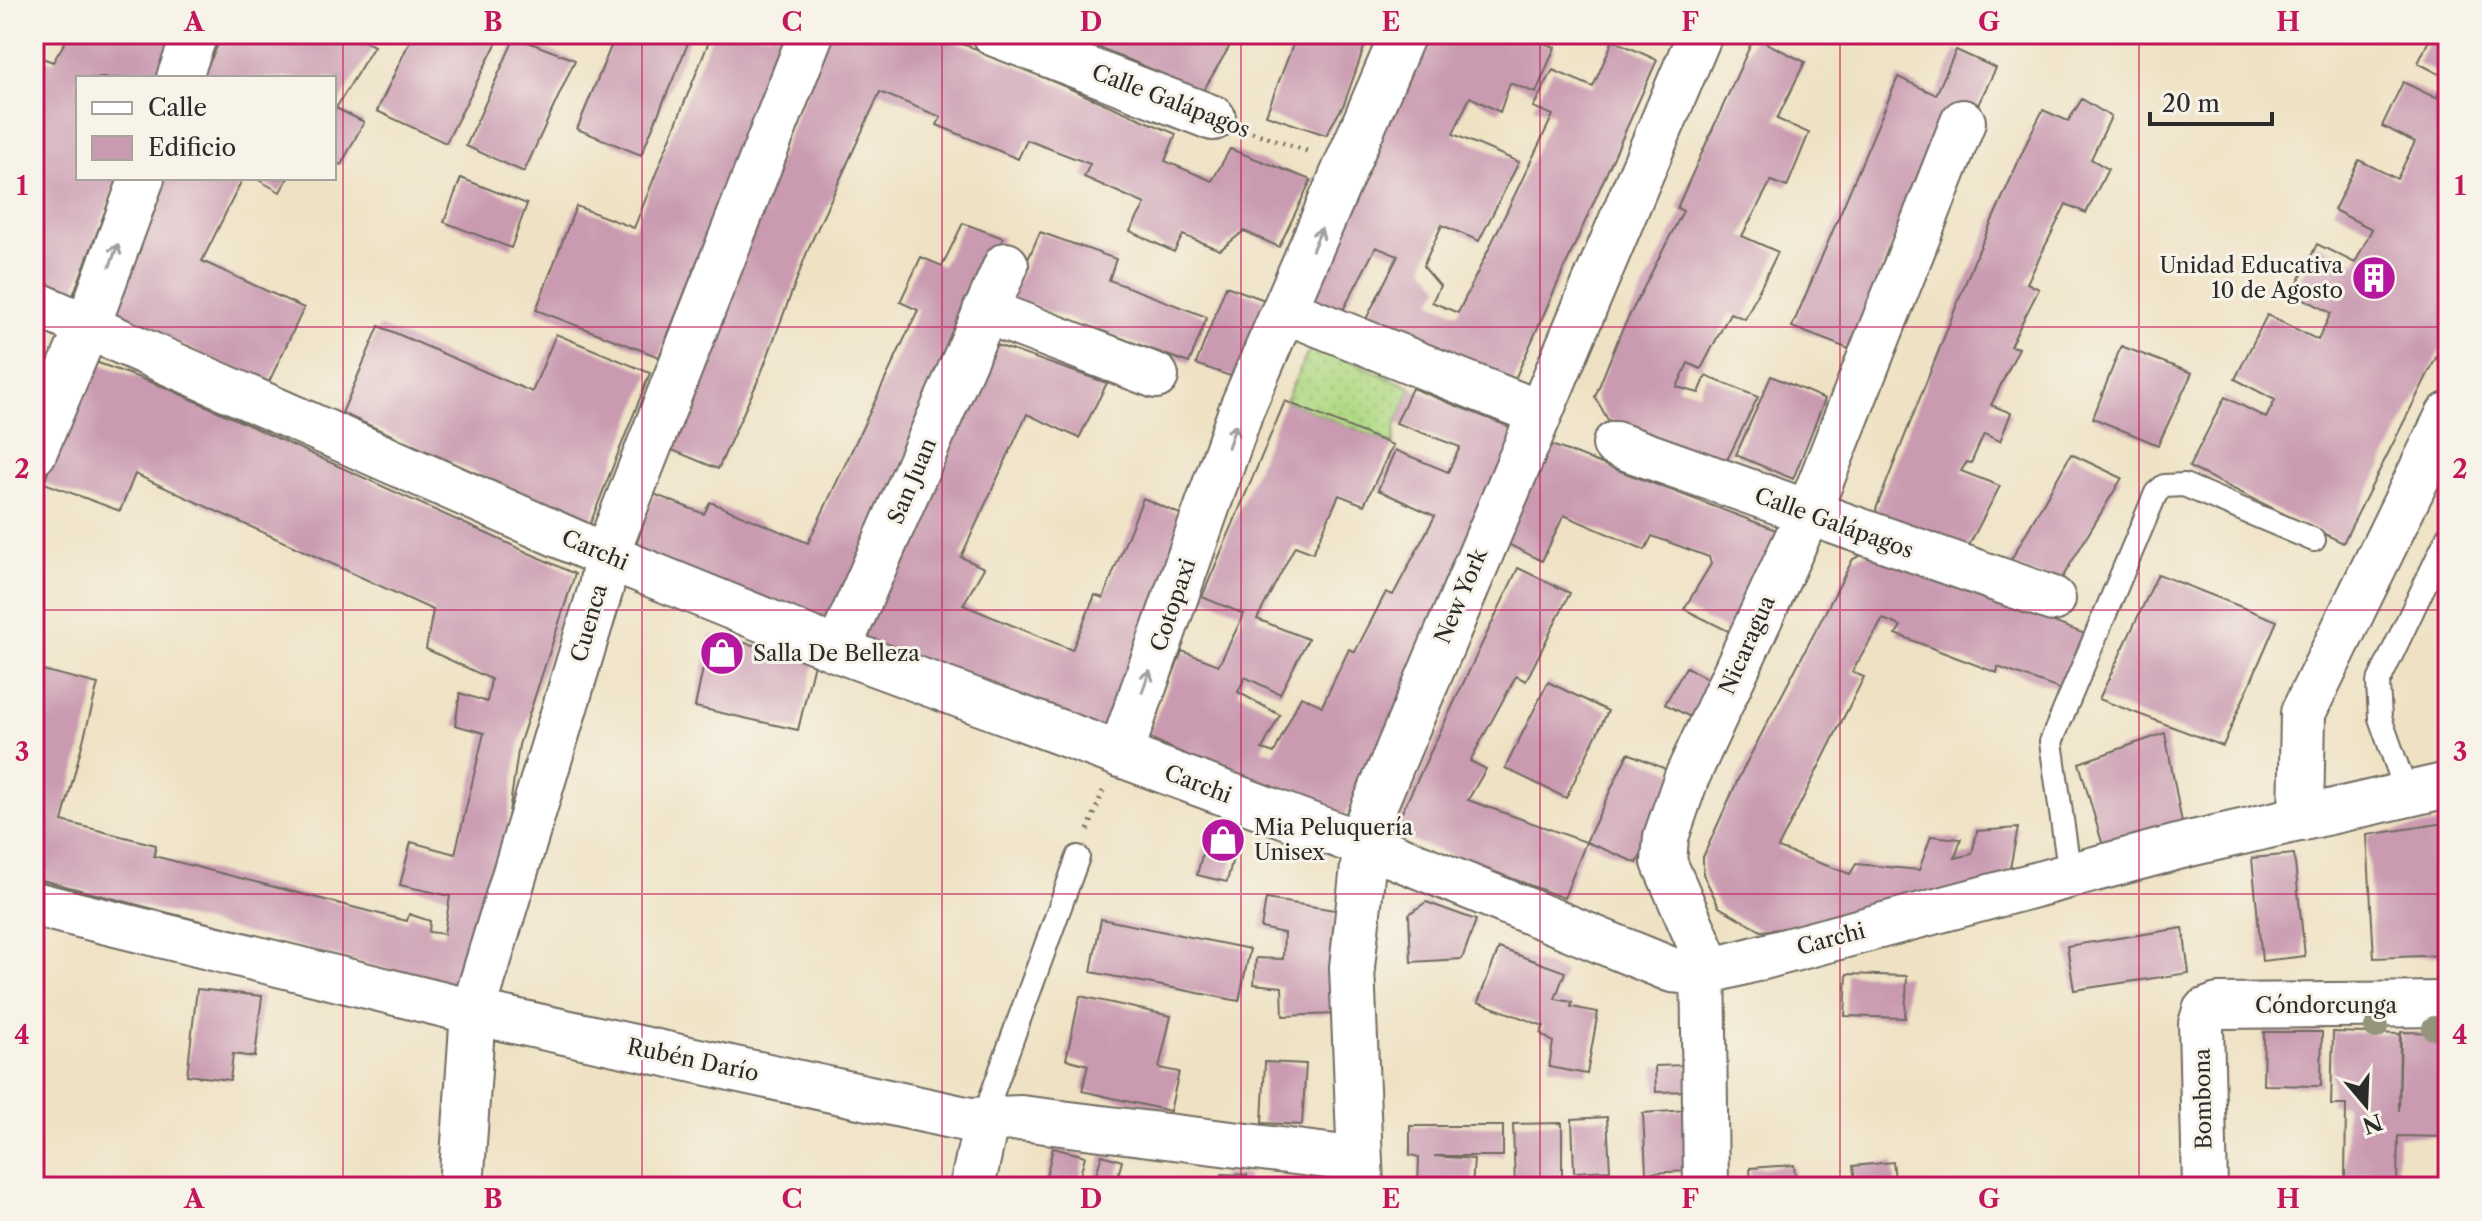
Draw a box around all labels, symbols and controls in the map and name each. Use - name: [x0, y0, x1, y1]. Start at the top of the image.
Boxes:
- text: A: [183, 6, 205, 38]
- text: B: [483, 6, 503, 38]
- text: C: [782, 6, 802, 38]
- text: D: [1080, 6, 1102, 38]
- text: E: [1382, 6, 1400, 38]
- text: F: [1681, 6, 1699, 38]
- text: G: [1978, 6, 2000, 38]
- text: H: [2276, 6, 2300, 38]
- street label: Calle Galápagos: [1088, 58, 1254, 144]
- legend: [76, 76, 336, 180]
- scale bar: [2150, 76, 2272, 126]
- text: 20 m: [2162, 89, 2220, 118]
- text: Calle: [148, 93, 207, 122]
- text: Edificio: [148, 133, 236, 162]
- text: 1: [16, 170, 28, 202]
- text: 1: [2454, 170, 2466, 202]
- one-way arrow: [1310, 228, 1325, 252]
- one-way arrow: [108, 243, 122, 268]
- place label: Unidad Educativa 10 de Agosto: [2159, 252, 2343, 304]
- building icon: Unidad Educativa 10 de Agosto: [2350, 254, 2398, 302]
- one-way arrow: [1226, 424, 1241, 449]
- street label: San Juan: [882, 434, 942, 528]
- text: 2: [14, 453, 30, 485]
- text: 2: [2452, 453, 2468, 485]
- street label: Calle Galápagos: [1751, 482, 1917, 564]
- street label: Carchi: [558, 524, 633, 576]
- street label: New York: [1429, 543, 1494, 648]
- street label: Cotopaxi: [1145, 555, 1202, 655]
- street label: Cuenca: [565, 581, 613, 665]
- street label: Nicaragua: [1713, 591, 1781, 699]
- shop icon: Salla De Belleza: [698, 629, 746, 677]
- place label: Salla De Belleza: [753, 640, 920, 667]
- one-way arrow: [1139, 669, 1154, 694]
- text: 3: [15, 736, 29, 768]
- text: 3: [2453, 736, 2467, 768]
- street label: Carchi: [1161, 759, 1236, 809]
- place label: Mia Peluquería Unisex: [1254, 814, 1414, 866]
- shop icon: Mia Peluquería Unisex: [1199, 816, 1247, 864]
- street label: Carchi: [1794, 917, 1868, 961]
- street label: Cóndorcunga: [2255, 992, 2397, 1019]
- text: 4: [14, 1019, 30, 1051]
- text: 4: [2452, 1019, 2468, 1051]
- street label: Rubén Darío: [625, 1033, 761, 1087]
- street label: Bombona: [2189, 1048, 2217, 1150]
- north arrow: [2326, 1065, 2406, 1145]
- text: N: [2359, 1108, 2386, 1139]
- text: A: [183, 1183, 205, 1215]
- text: B: [483, 1183, 503, 1215]
- text: C: [782, 1183, 802, 1215]
- text: D: [1080, 1183, 1102, 1215]
- text: E: [1382, 1183, 1400, 1215]
- text: F: [1681, 1183, 1699, 1215]
- text: G: [1978, 1183, 2000, 1215]
- text: H: [2276, 1183, 2300, 1215]

